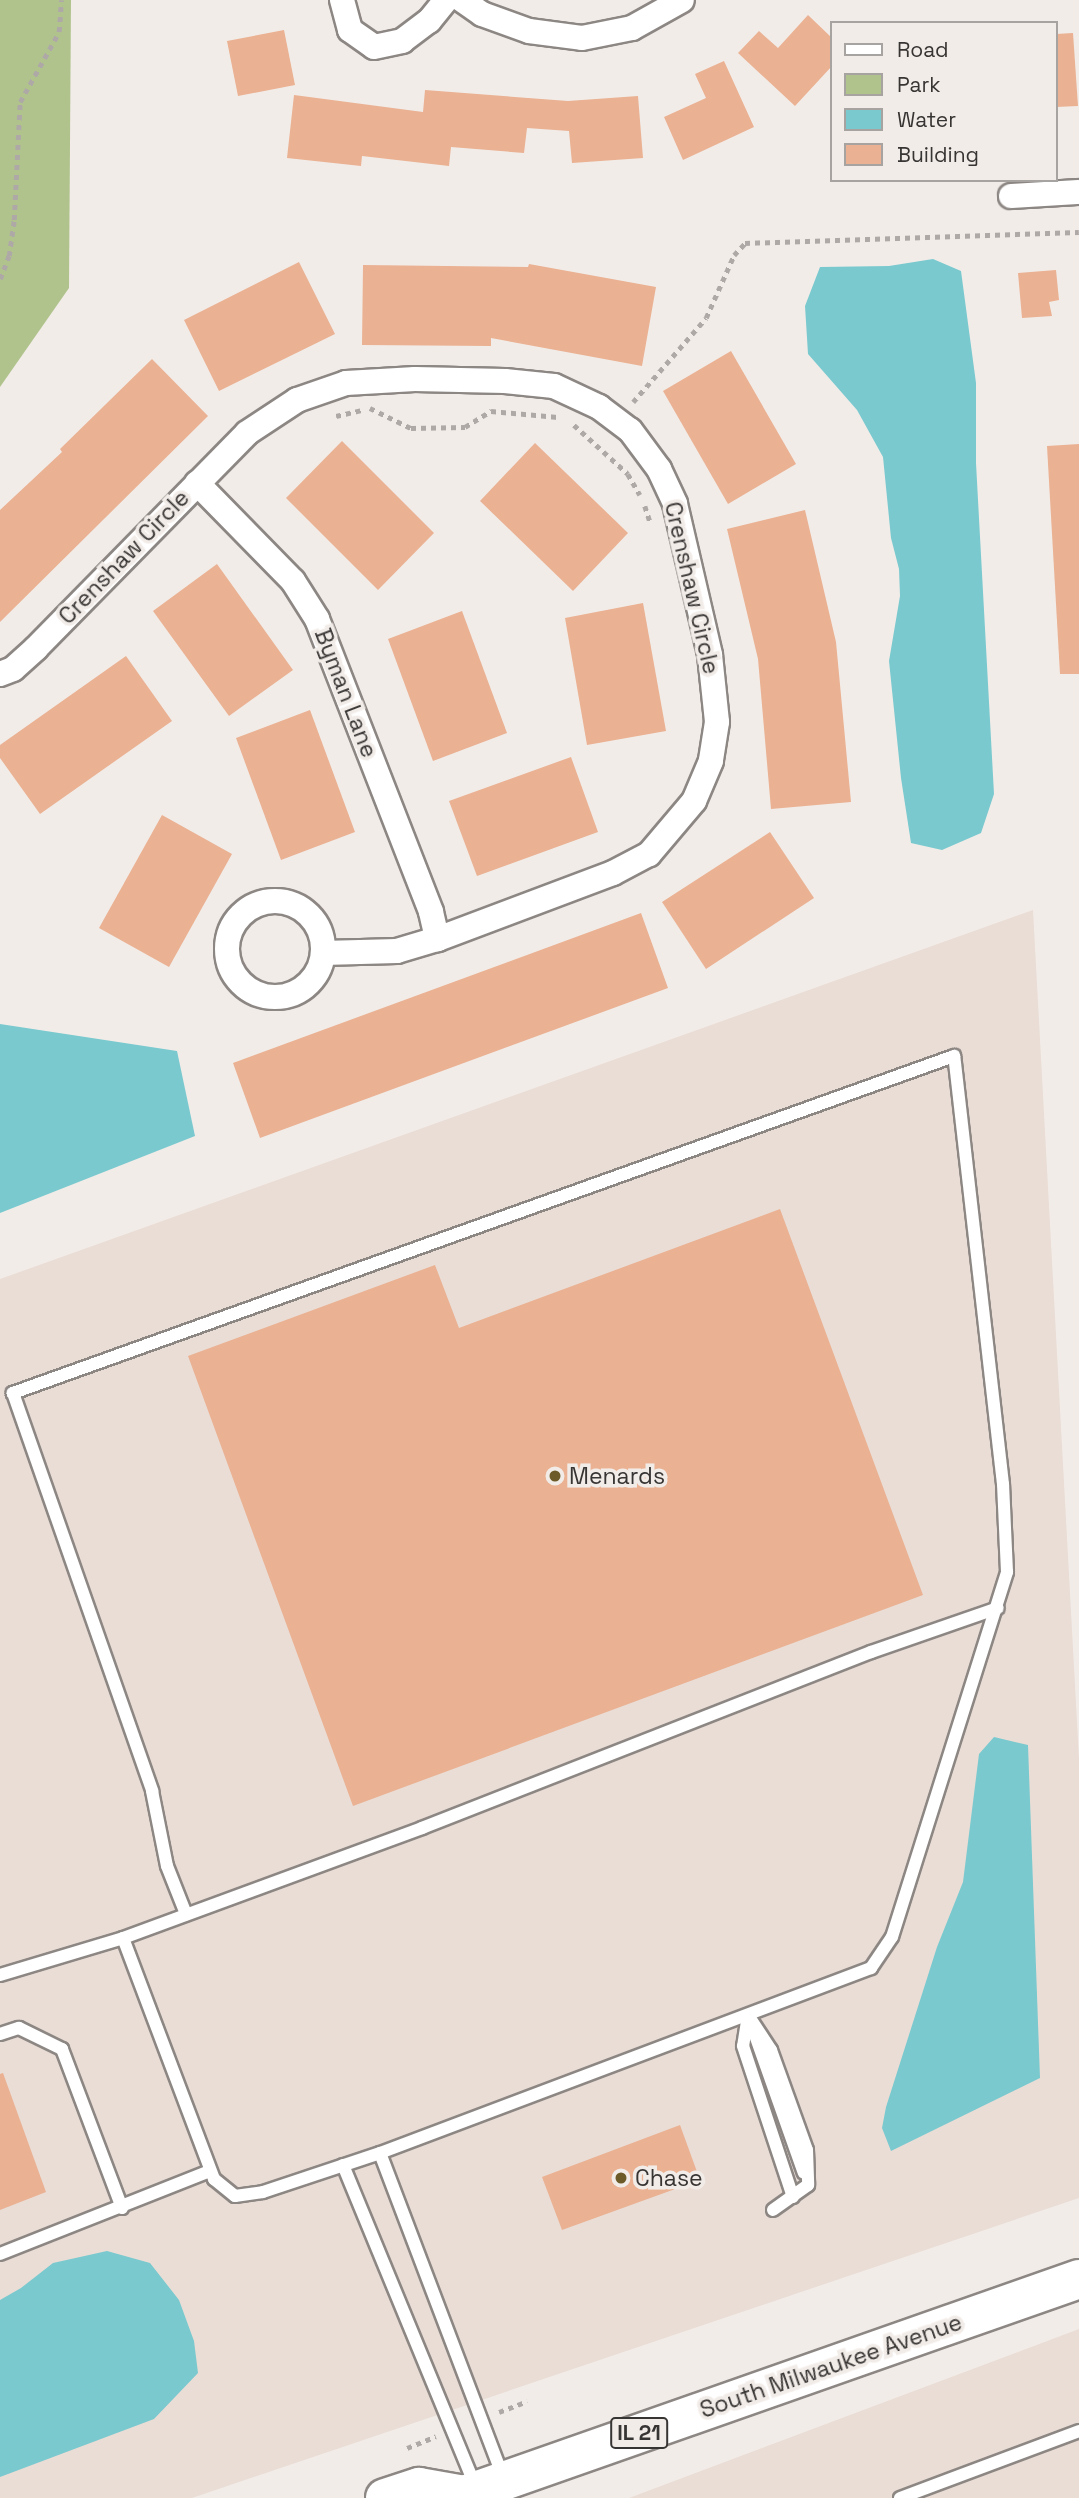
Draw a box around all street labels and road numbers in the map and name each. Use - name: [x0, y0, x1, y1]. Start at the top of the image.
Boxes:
- street label: Crenshaw Circle: [53, 484, 195, 630]
- street label: Crenshaw Circle: [659, 499, 725, 677]
- street label: Byman Lane: [309, 625, 383, 761]
- street label: South Milwaukee Avenue: [696, 2308, 966, 2424]
- road number: IL 21: [609, 2416, 669, 2450]

